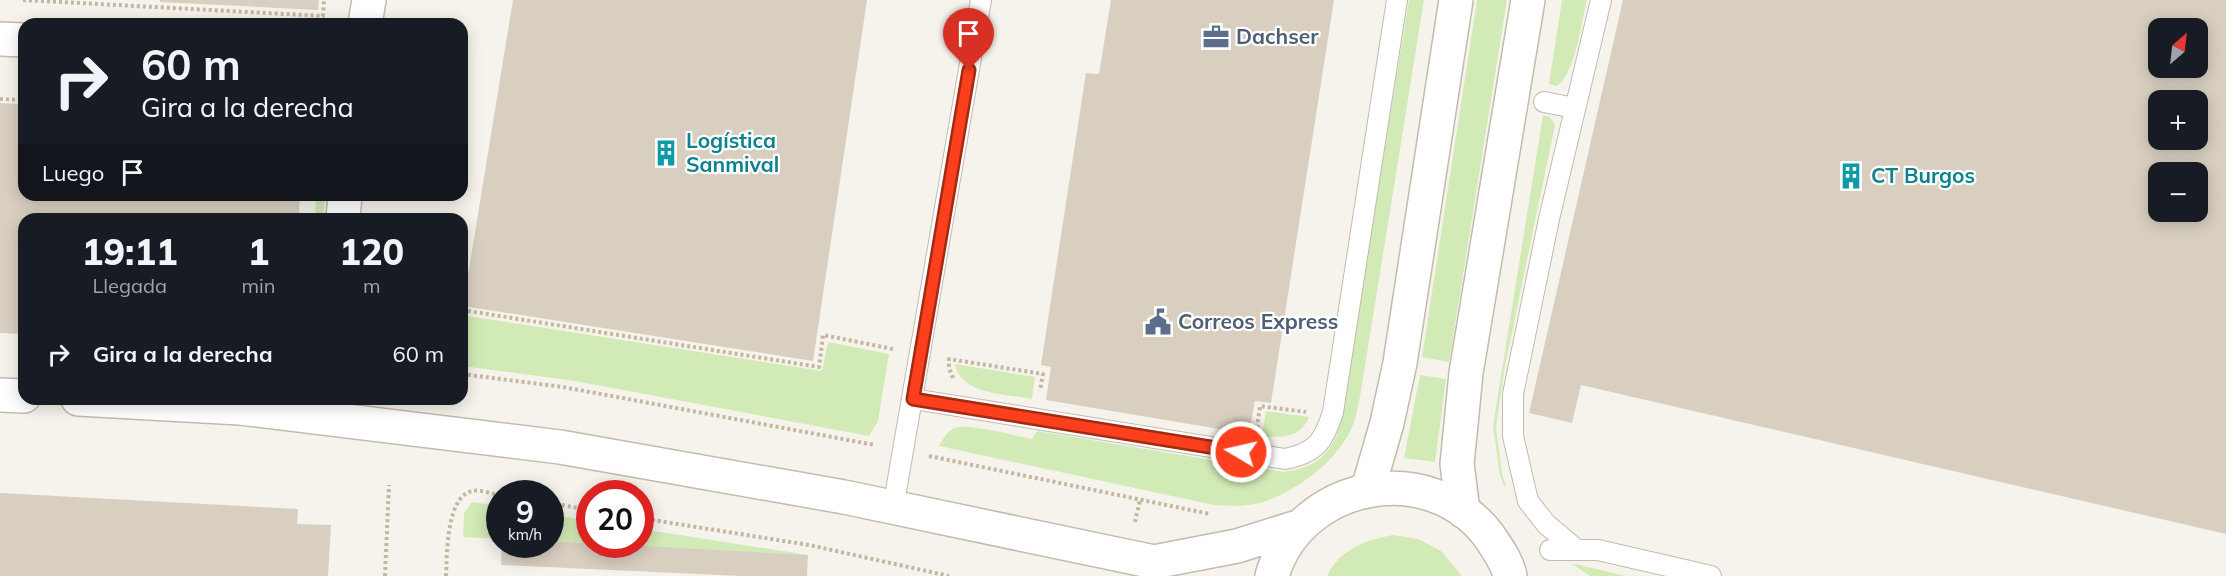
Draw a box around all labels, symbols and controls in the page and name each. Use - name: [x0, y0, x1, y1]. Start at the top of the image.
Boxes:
- pin: [943, 8, 994, 70]
- icon: arrive: [952, 17, 985, 50]
- north arrow: [2148, 18, 2208, 78]
- map controls: [2148, 18, 2208, 222]
- office icon: Dachser: [1201, 22, 1231, 52]
- place label: Dachser: [1236, 23, 1319, 49]
- text: 60 m: [141, 38, 241, 91]
- icon: right: [42, 42, 120, 120]
- text: Gira a la derecha: [141, 90, 354, 124]
- button: +: [2148, 90, 2208, 150]
- place label: Logística Sanmival: [686, 127, 779, 177]
- building icon: Logística Sanmival: [651, 138, 681, 168]
- icon: arrive: [116, 156, 149, 189]
- text: Luego: [42, 159, 104, 187]
- building icon: CT Burgos: [1836, 161, 1866, 191]
- place label: CT Burgos: [1871, 162, 1975, 188]
- button: −: [2148, 162, 2208, 222]
- text: 19:11: [82, 229, 178, 274]
- text: 1: [248, 229, 269, 274]
- text: 120: [339, 229, 404, 274]
- text: Llegada: [92, 273, 167, 298]
- text: min: [241, 273, 276, 298]
- text: m: [363, 273, 381, 298]
- public building icon: Correos Express: [1143, 307, 1173, 337]
- place label: Correos Express: [1178, 308, 1338, 334]
- icon: right: [42, 338, 75, 371]
- text: Gira a la derecha: [93, 340, 273, 368]
- text: 60 m: [393, 340, 444, 368]
- position arrow: [1209, 420, 1273, 484]
- speed limit sign: 20: [576, 480, 654, 558]
- text: 9: [516, 493, 534, 531]
- text: km/h: [508, 525, 542, 544]

